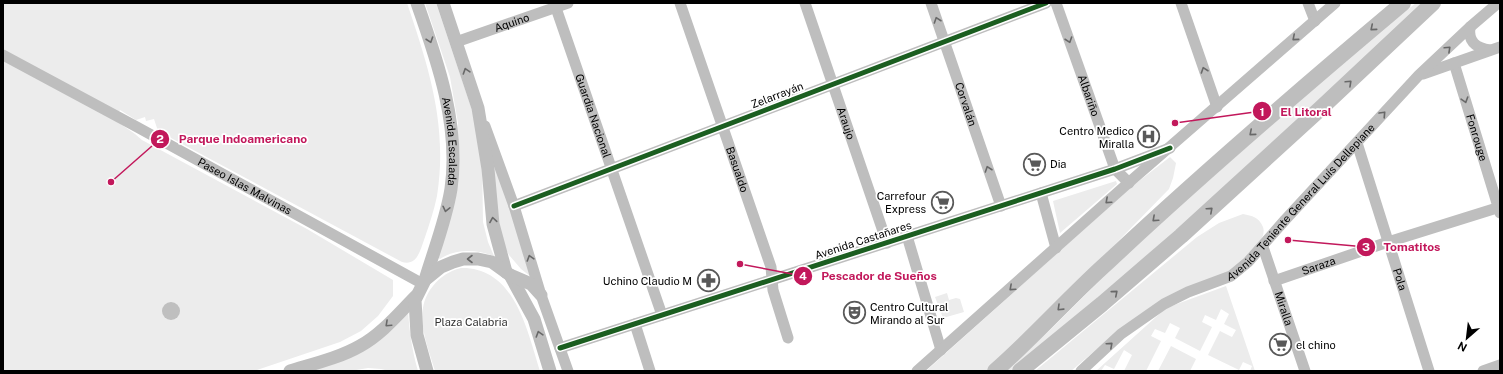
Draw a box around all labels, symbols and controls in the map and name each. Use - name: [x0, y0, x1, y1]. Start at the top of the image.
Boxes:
- street label: Aquino: [493, 11, 531, 34]
- one-way arrow: [933, 16, 942, 23]
- one-way arrow: [1370, 24, 1378, 31]
- one-way arrow: [1292, 34, 1300, 41]
- one-way arrow: [425, 36, 434, 43]
- one-way arrow: [1064, 36, 1073, 43]
- one-way arrow: [1443, 47, 1450, 54]
- one-way arrow: [1200, 67, 1209, 74]
- one-way arrow: [462, 68, 471, 75]
- street label: Guardia Nacional: [573, 72, 613, 159]
- street label: Albariño: [1076, 73, 1102, 118]
- street label: Zelarrayán: [749, 80, 805, 110]
- one-way arrow: [1344, 80, 1351, 87]
- street label: Corvalán: [953, 81, 979, 128]
- street label: Avenida Escalada: [440, 96, 459, 186]
- one-way arrow: [1460, 96, 1469, 103]
- callout: El Litoral: [1252, 99, 1340, 123]
- street label: Araujo: [835, 105, 857, 141]
- text: 1: [1259, 105, 1265, 119]
- text: El Litoral: [1280, 105, 1332, 119]
- one-way arrow: [1378, 111, 1386, 119]
- street label: Fonrouge: [1464, 113, 1490, 163]
- street label: Avenida Teniente General Luís Dellepiane: [1225, 121, 1377, 283]
- hospital icon: Centro Medico Miralla: [1136, 124, 1162, 150]
- place label: Centro Medico Miralla: [1059, 125, 1134, 150]
- callout: Parque Indoamericano: [150, 127, 315, 151]
- one-way arrow: [1249, 128, 1257, 135]
- text: 2: [156, 132, 164, 146]
- text: Parque Indoamericano: [179, 132, 307, 146]
- street label: Basualdo: [724, 145, 751, 194]
- supermarket icon: Dia: [1021, 151, 1047, 177]
- street label: Paseo Islas Malvinas: [196, 156, 294, 217]
- place label: Dia: [1050, 158, 1066, 170]
- one-way arrow: [984, 166, 993, 173]
- supermarket icon: Carrefour Express: [929, 189, 955, 215]
- place label: Carrefour Express: [877, 190, 926, 215]
- one-way arrow: [1106, 196, 1113, 203]
- one-way arrow: [443, 206, 451, 212]
- one-way arrow: [1205, 207, 1212, 214]
- one-way arrow: [1152, 214, 1160, 221]
- one-way arrow: [489, 217, 497, 224]
- street label: Avenida Castañares: [813, 219, 913, 261]
- callout: Tomatitos: [1356, 235, 1449, 259]
- text: 3: [1362, 240, 1370, 254]
- text: Tomatitos: [1384, 240, 1440, 254]
- one-way arrow: [526, 254, 535, 261]
- street label: Saraza: [1300, 254, 1337, 277]
- one-way arrow: [467, 255, 473, 263]
- callout: Pescador de Sueños: [793, 264, 945, 288]
- street label: Pola: [1391, 267, 1409, 292]
- pharmacy icon: Uchino Claudio M: [695, 268, 721, 294]
- text: 4: [799, 269, 807, 283]
- text: Pescador de Sueños: [821, 269, 937, 283]
- place label: Uchino Claudio M: [603, 275, 692, 287]
- one-way arrow: [1009, 283, 1016, 290]
- one-way arrow: [1110, 290, 1117, 297]
- street label: Miralla: [1273, 290, 1295, 327]
- theatre icon: Centro Cultural Mirando al Sur: [842, 300, 868, 326]
- place label: Centro Cultural Mirando al Sur: [870, 301, 948, 326]
- one-way arrow: [1057, 303, 1065, 311]
- park label: Plaza Calabria: [434, 316, 508, 328]
- north arrow: [1447, 318, 1487, 358]
- one-way arrow: [386, 319, 393, 326]
- one-way arrow: [535, 330, 544, 337]
- supermarket icon: el chino: [1267, 332, 1293, 358]
- place label: el chino: [1296, 339, 1336, 351]
- text: N: [1456, 340, 1469, 354]
- one-way arrow: [1105, 343, 1112, 350]

